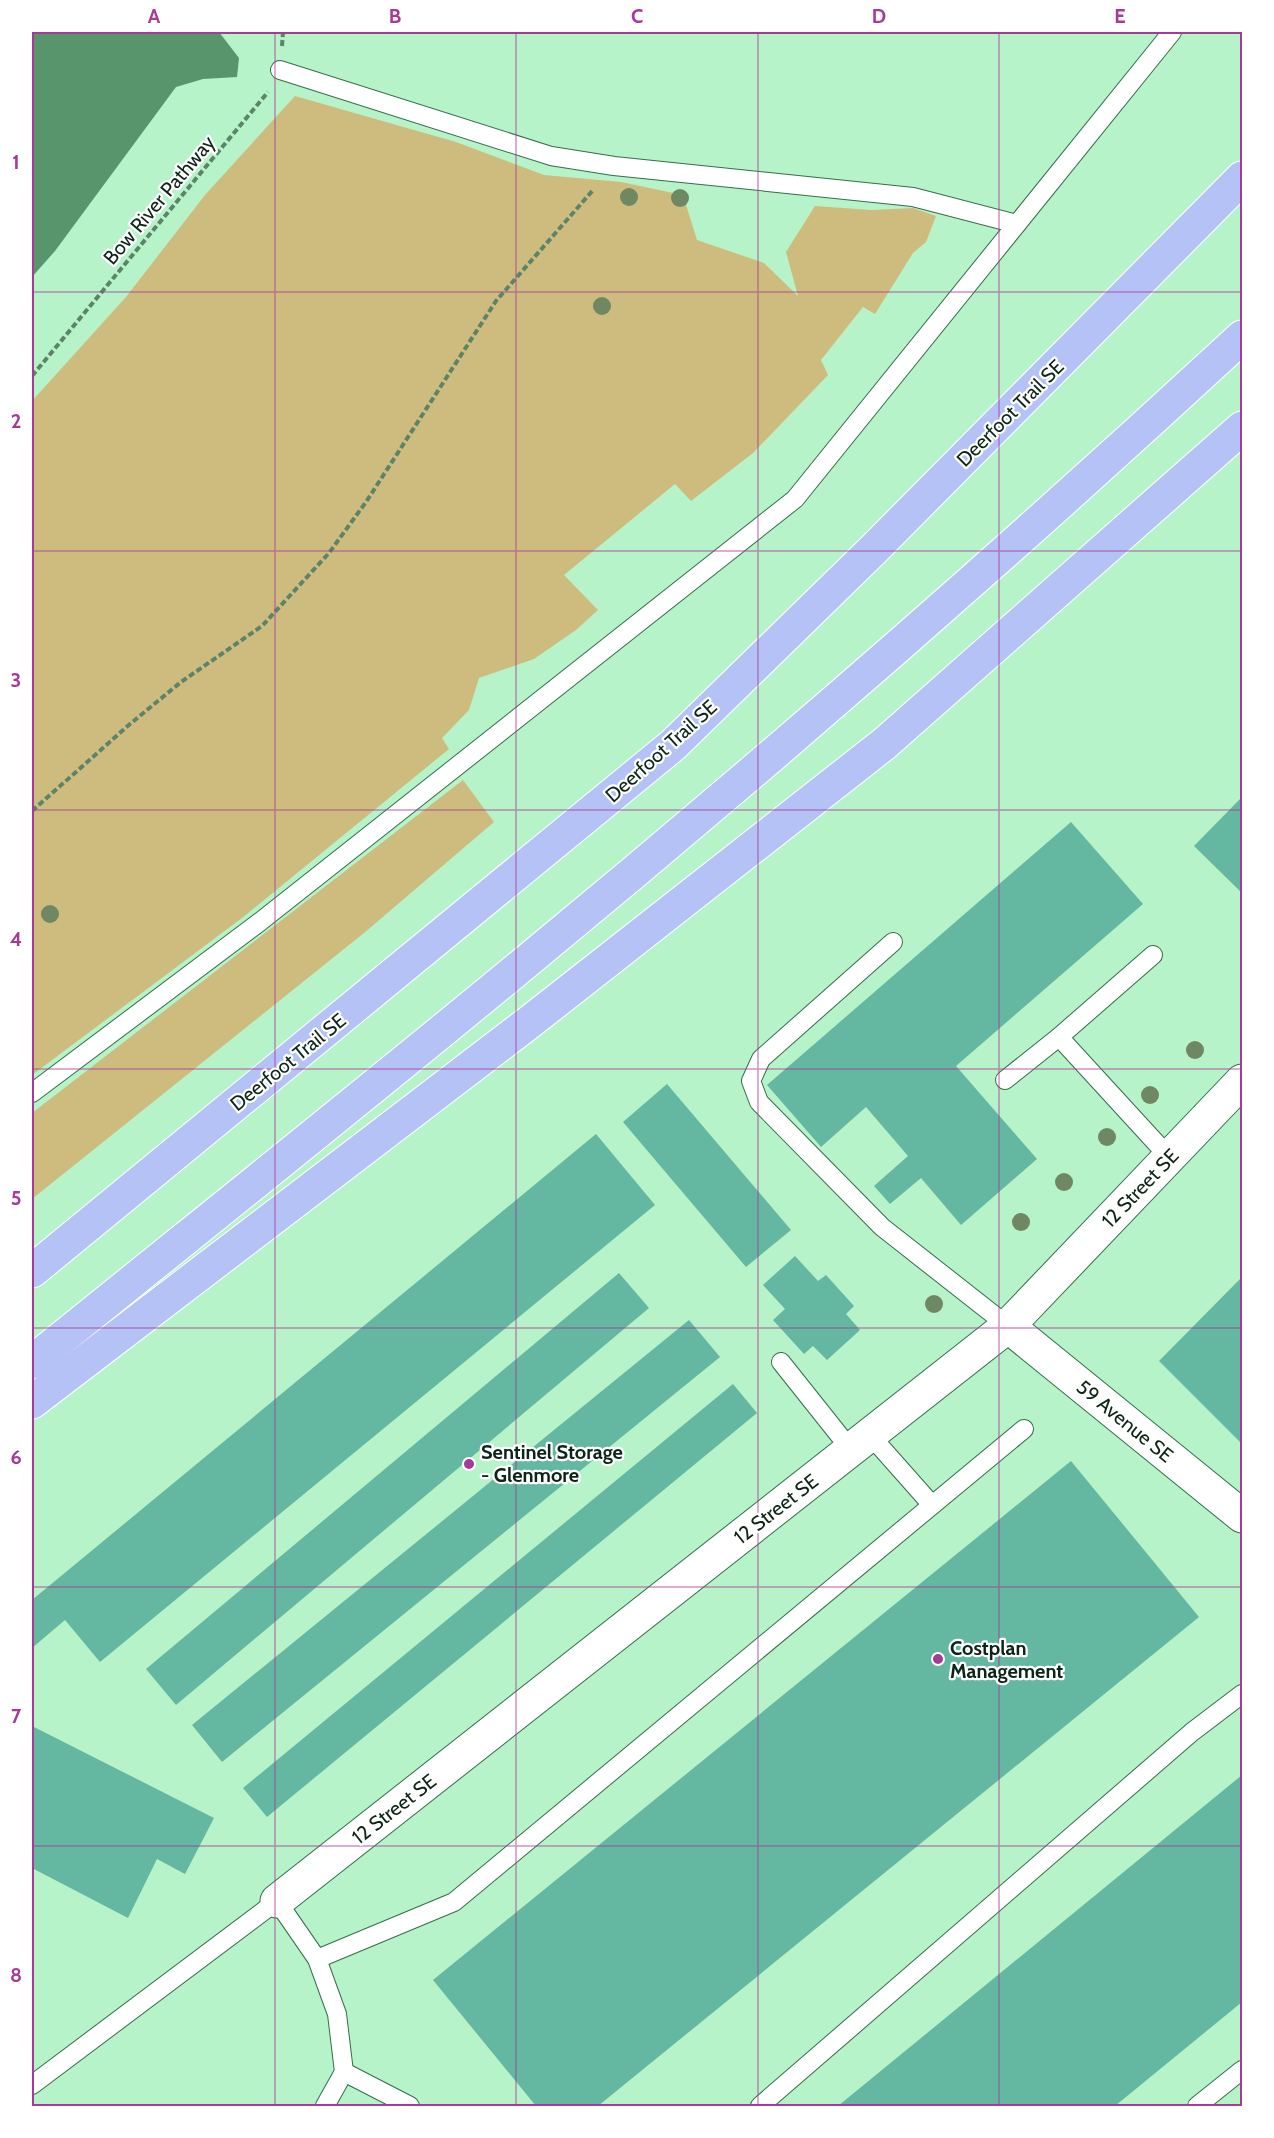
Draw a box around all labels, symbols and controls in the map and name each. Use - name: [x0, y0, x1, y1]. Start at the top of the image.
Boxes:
- text: A: [148, 4, 161, 28]
- text: B: [389, 4, 401, 28]
- text: C: [631, 4, 643, 28]
- text: D: [872, 4, 886, 28]
- text: E: [1114, 4, 1126, 28]
- street label: Bow River Pathway: [98, 131, 220, 269]
- text: 1: [12, 150, 20, 174]
- street label: Deerfoot Trail SE: [951, 354, 1069, 472]
- text: 2: [11, 409, 21, 433]
- text: 3: [11, 668, 21, 692]
- street label: Deerfoot Trail SE: [600, 695, 722, 807]
- text: 4: [10, 927, 22, 951]
- street label: Deerfoot Trail SE: [225, 1008, 351, 1116]
- street label: 12 Street SE: [1097, 1144, 1183, 1232]
- text: 5: [11, 1186, 21, 1210]
- street label: 59 Avenue SE: [1072, 1375, 1178, 1467]
- place label: Sentinel Storage - Glenmore: [481, 1440, 623, 1487]
- text: 6: [10, 1445, 22, 1469]
- marker: Sentinel Storage - Glenmore: [462, 1457, 476, 1471]
- street label: 12 Street SE: [729, 1469, 823, 1549]
- place label: Costplan Management: [950, 1636, 1063, 1683]
- marker: Costplan Management: [931, 1652, 945, 1666]
- text: 7: [11, 1704, 22, 1728]
- street label: 12 Street SE: [347, 1769, 441, 1849]
- text: 8: [10, 1963, 22, 1987]

